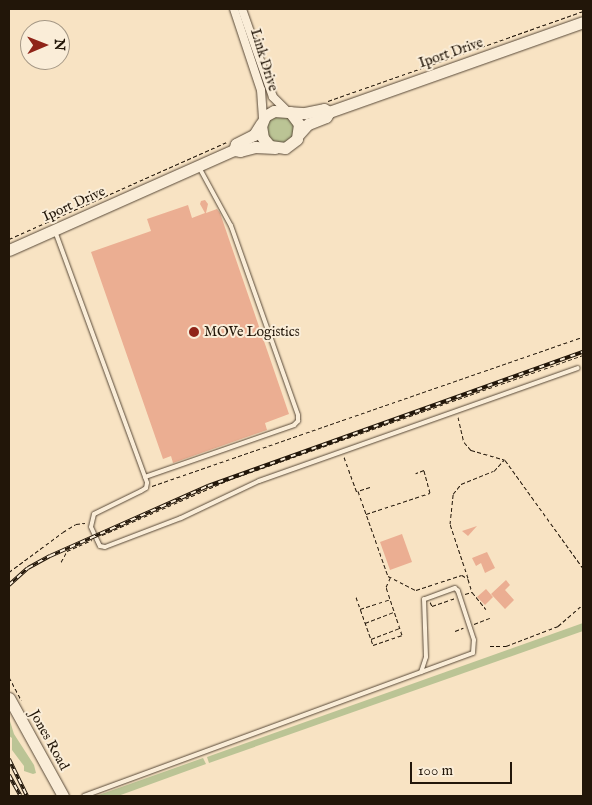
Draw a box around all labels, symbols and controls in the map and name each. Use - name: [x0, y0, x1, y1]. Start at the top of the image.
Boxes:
- north arrow: [20, 20, 70, 70]
- street label: Link Drive: [247, 27, 281, 93]
- street label: Iport Drive: [417, 34, 485, 72]
- text: N: [50, 39, 68, 51]
- street label: Iport Drive: [40, 183, 108, 225]
- place label: MOVe Logistics: [204, 324, 300, 340]
- marker: MOVe Logistics: [188, 326, 200, 338]
- street label: Jones Road: [26, 707, 72, 773]
- scale bar: [412, 752, 514, 784]
- text: 100 m: [418, 761, 453, 780]

